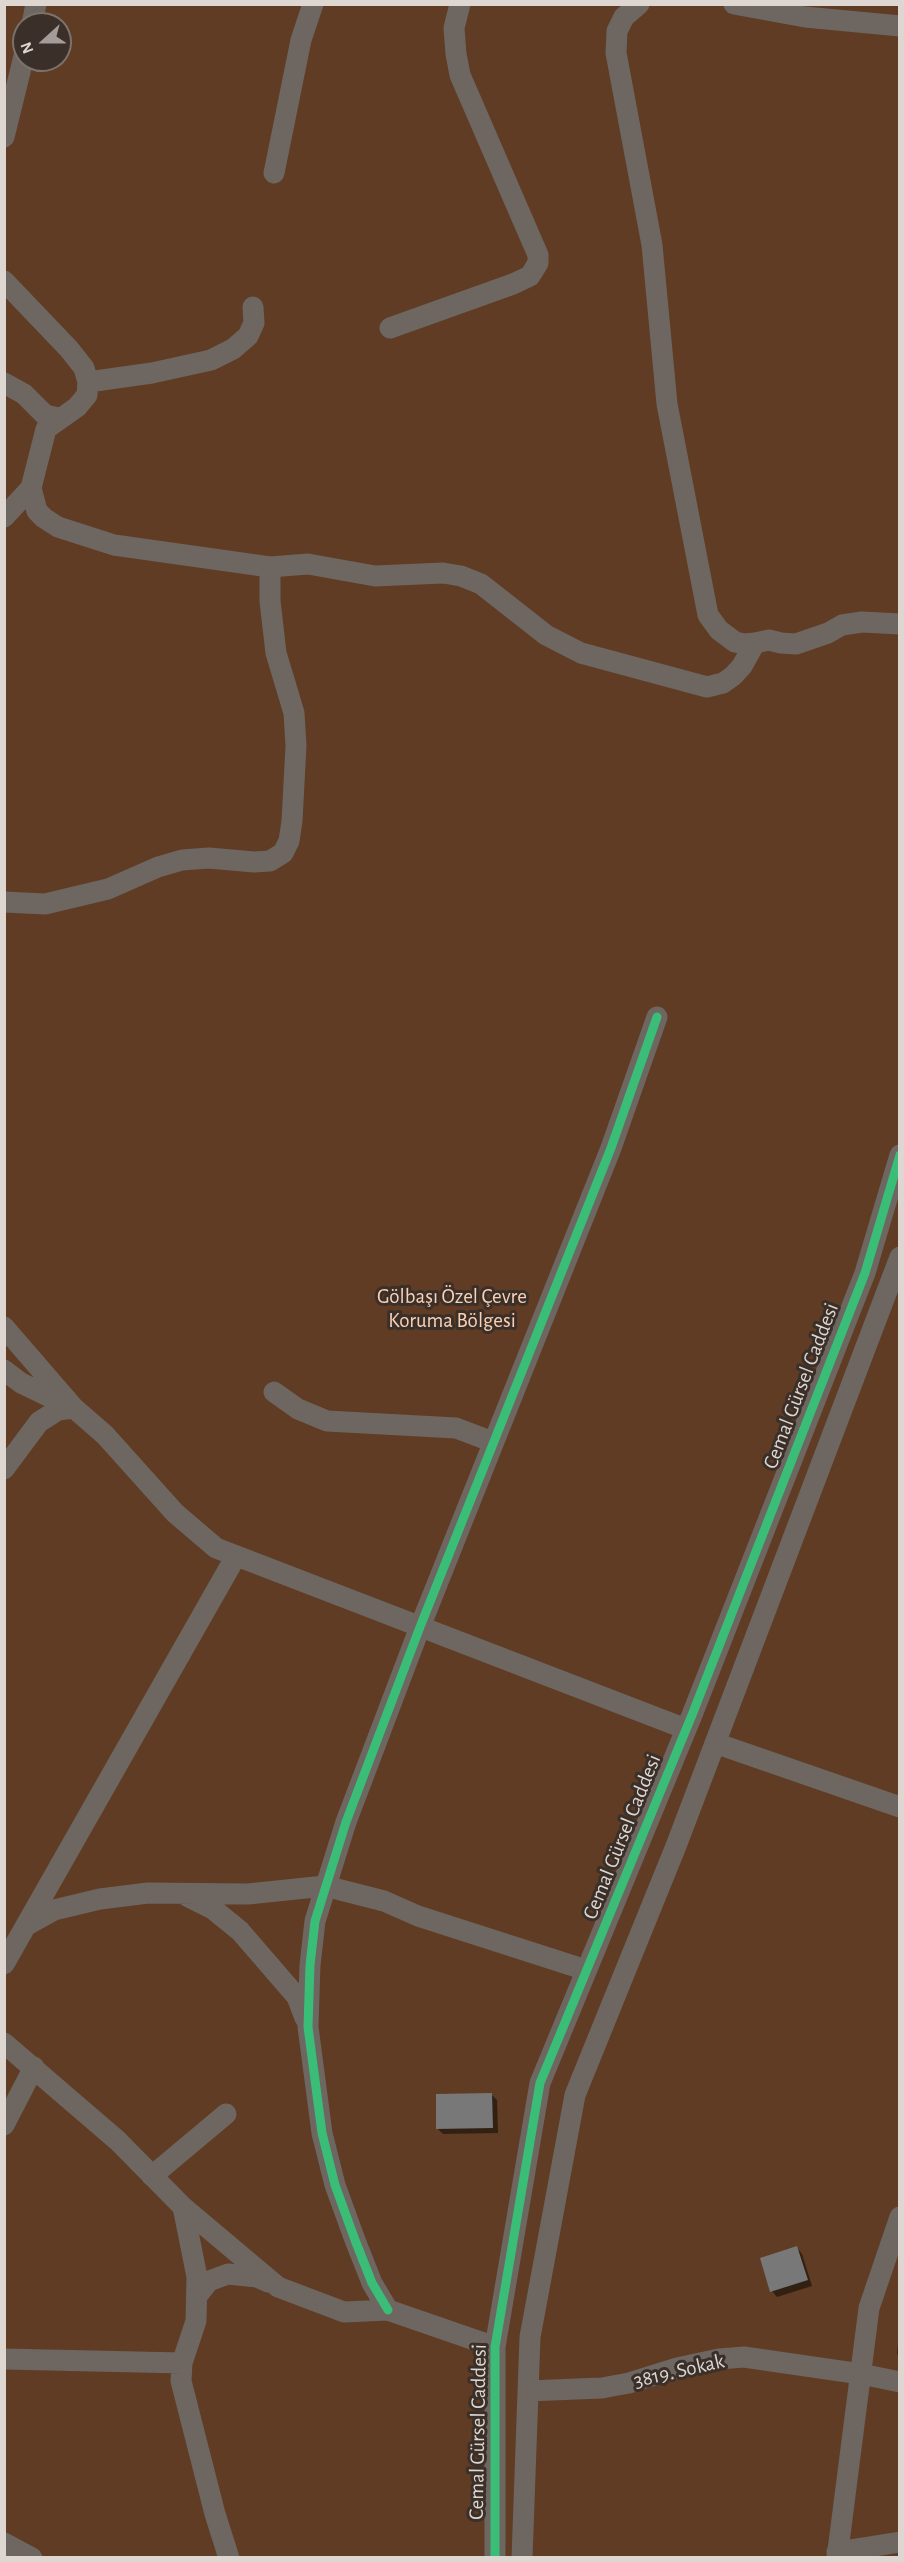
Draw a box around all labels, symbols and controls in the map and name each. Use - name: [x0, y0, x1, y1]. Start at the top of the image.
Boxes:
- north arrow: [12, 12, 72, 72]
- text: N: [18, 40, 37, 56]
- park label: Gölbaşı Özel Çevre Koruma Bölgesi: [377, 1284, 527, 1334]
- street label: Cemal Gürsel Caddesi: [758, 1299, 844, 1473]
- street label: Cemal Gürsel Caddesi: [577, 1751, 667, 1923]
- street label: Cemal Gürsel Caddesi: [464, 2344, 492, 2520]
- street label: 3819. Sokak: [631, 2348, 727, 2394]

